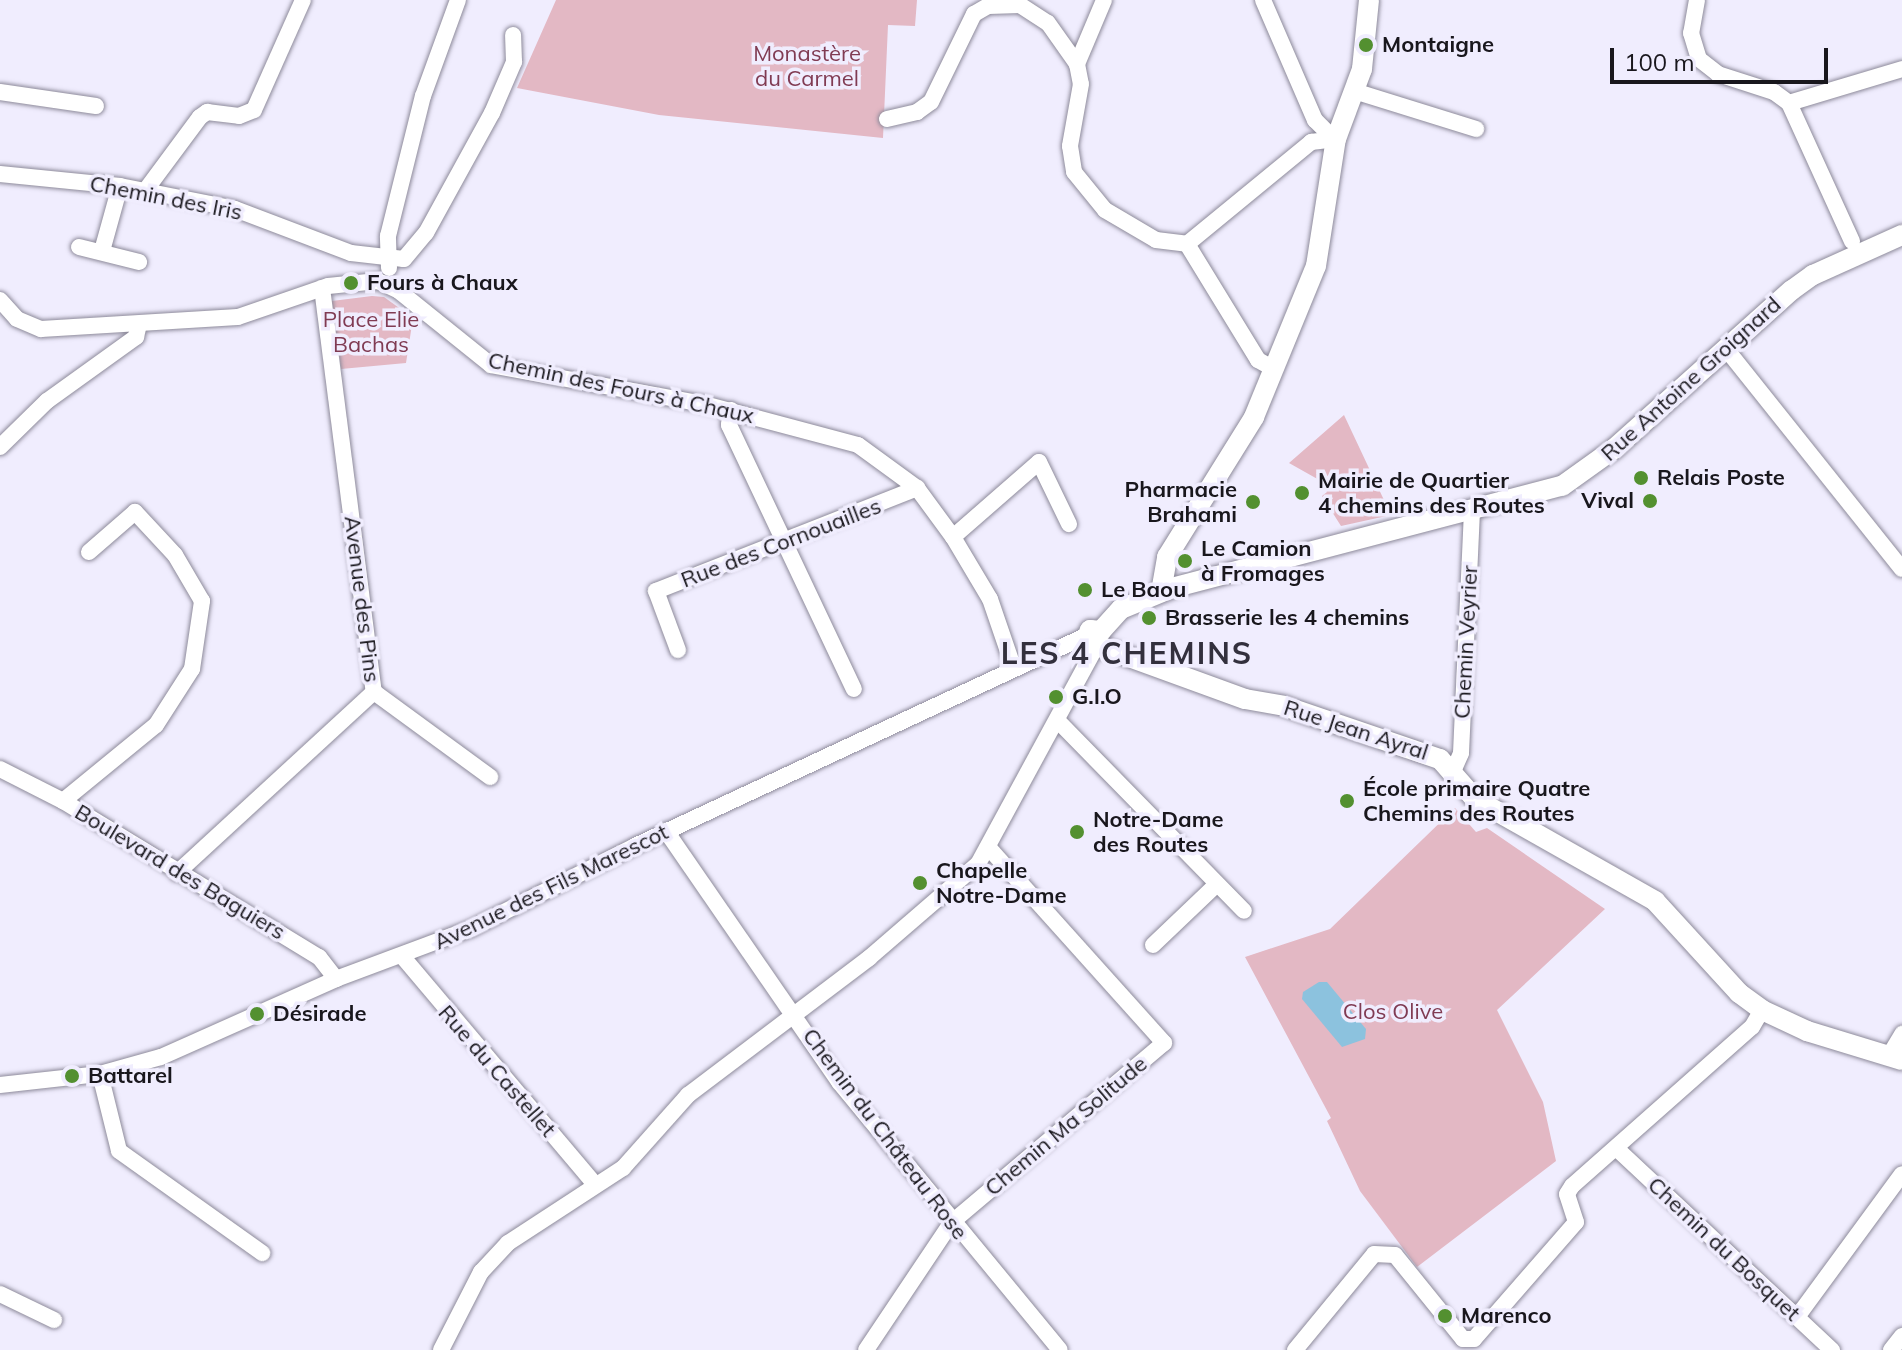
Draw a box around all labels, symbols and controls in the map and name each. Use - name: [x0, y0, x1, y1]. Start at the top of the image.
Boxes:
- place label: Montaigne: [1382, 32, 1494, 58]
- scale bar: [1614, 32, 1832, 82]
- marker: Montaigne: [1357, 36, 1375, 54]
- park label: Monastère du Carmel: [753, 40, 861, 92]
- text: 100 m: [1624, 47, 1695, 77]
- street label: Chemin des Iris: [88, 170, 244, 226]
- place label: Fours à Chaux: [367, 270, 518, 296]
- marker: Fours à Chaux: [342, 274, 360, 292]
- street label: Rue Antoine Groignard: [1596, 291, 1786, 467]
- park label: Place Elie Bachas: [323, 306, 419, 358]
- street label: Chemin des Fours à Chaux: [486, 347, 756, 429]
- place label: Relais Poste: [1657, 465, 1785, 491]
- place label: Mairie de Quartier 4 chemins des Routes: [1318, 467, 1545, 518]
- marker: Relais Poste: [1632, 469, 1650, 487]
- place label: Pharmacie Brahami: [1124, 476, 1237, 528]
- marker: Mairie de Quartier 4 chemins des Routes: [1293, 484, 1311, 502]
- place label: Vival: [1581, 488, 1634, 514]
- marker: Vival: [1641, 492, 1659, 510]
- street label: Rue des Cornouailles: [677, 493, 885, 593]
- marker: Pharmacie Brahami: [1244, 493, 1262, 511]
- street label: Avenue des Pins: [339, 514, 385, 684]
- place label: Le Camion à Fromages: [1201, 535, 1325, 586]
- marker: Le Camion à Fromages: [1176, 552, 1194, 570]
- street label: Chemin Veyrier: [1449, 564, 1483, 720]
- place label: Le Baou: [1101, 577, 1186, 603]
- marker: Le Baou: [1076, 581, 1094, 599]
- place label: Brasserie les 4 chemins: [1165, 605, 1409, 631]
- marker: Brasserie les 4 chemins: [1140, 609, 1158, 627]
- district label: LES 4 CHEMINS: [1001, 635, 1253, 671]
- place label: G.I.O: [1072, 684, 1122, 710]
- marker: G.I.O: [1047, 688, 1065, 706]
- street label: Rue Jean Ayral: [1280, 694, 1432, 766]
- place label: École primaire Quatre Chemins des Routes: [1363, 775, 1590, 826]
- marker: École primaire Quatre Chemins des Routes: [1338, 792, 1356, 810]
- street label: Boulevard des Baguiers: [70, 799, 290, 945]
- place label: Notre-Dame des Routes: [1093, 806, 1224, 858]
- street label: Avenue des Fils Marescot: [430, 819, 672, 955]
- marker: Notre-Dame des Routes: [1068, 823, 1086, 841]
- place label: Chapelle Notre-Dame: [936, 857, 1067, 908]
- marker: Chapelle Notre-Dame: [911, 874, 929, 892]
- park label: Clos Olive: [1343, 999, 1443, 1025]
- street label: Rue du Castellet: [433, 1000, 561, 1142]
- place label: Désirade: [273, 1001, 366, 1027]
- marker: Désirade: [248, 1005, 266, 1023]
- street label: Chemin du Château Rose: [797, 1023, 973, 1245]
- street label: Chemin Ma Solitude: [980, 1051, 1152, 1201]
- place label: Battarel: [88, 1063, 173, 1089]
- marker: Battarel: [63, 1067, 81, 1085]
- street label: Chemin du Bosquet: [1642, 1172, 1806, 1326]
- place label: Marenco: [1461, 1303, 1551, 1329]
- marker: Marenco: [1436, 1307, 1454, 1325]

